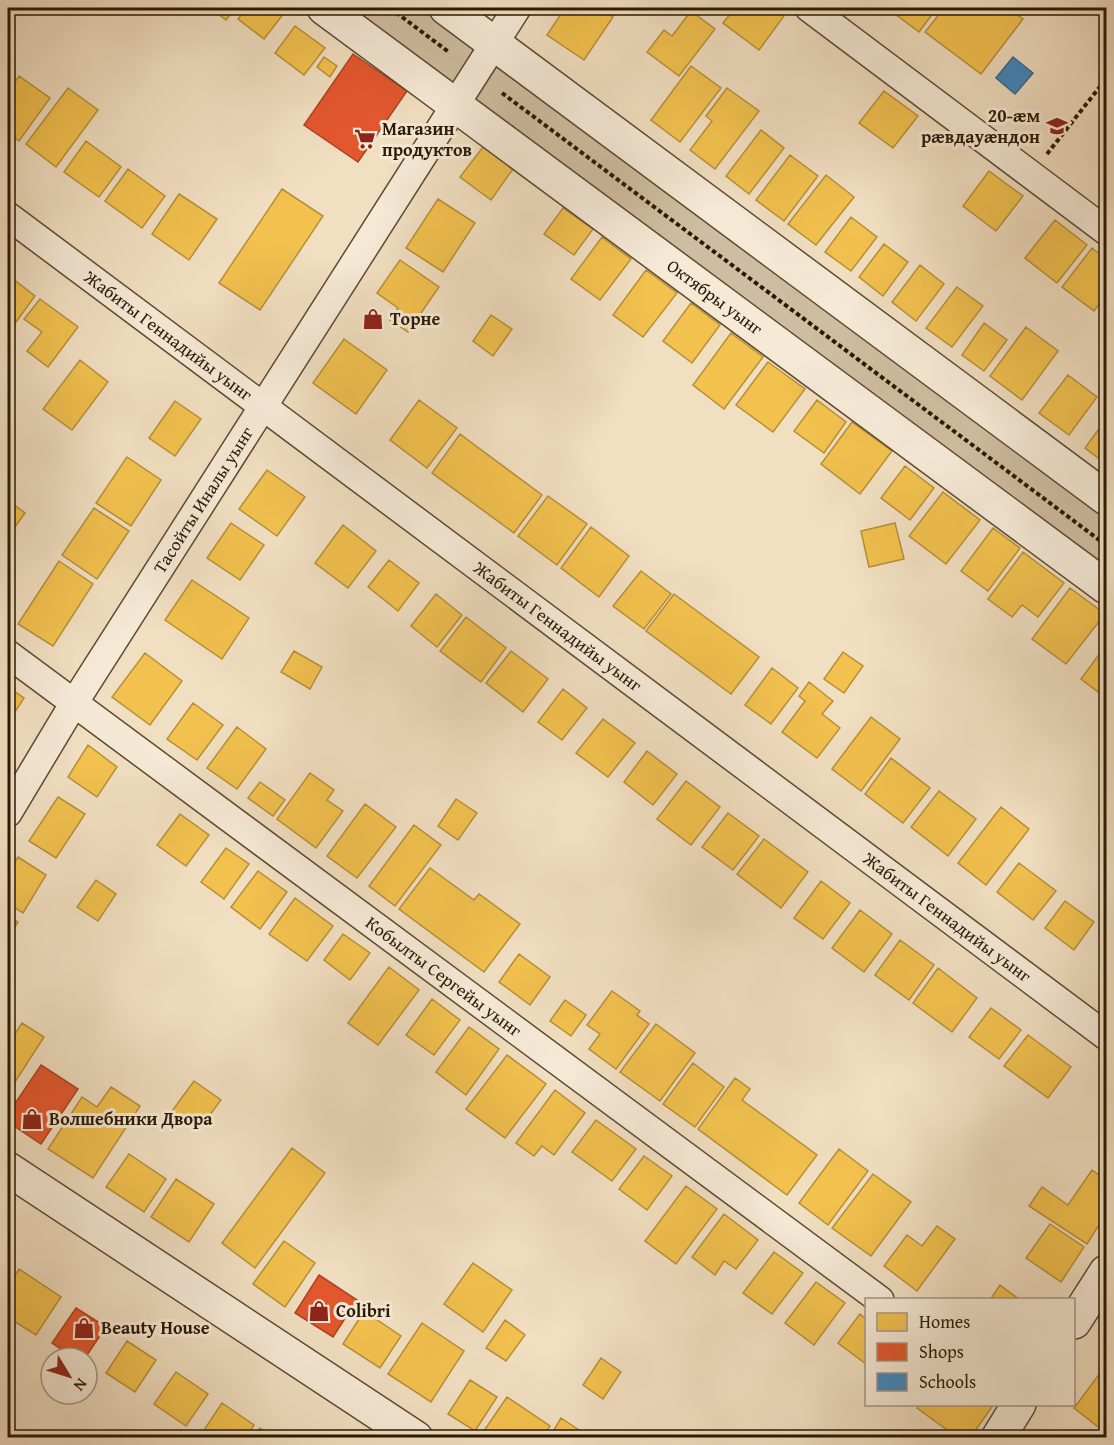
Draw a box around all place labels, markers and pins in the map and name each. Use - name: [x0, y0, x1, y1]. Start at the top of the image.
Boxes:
- place label: 20-æм рӕвдауӕндон: [921, 102, 1040, 150]
- school or university icon: 20-æм рӕвдауӕндон: [1045, 114, 1069, 138]
- place label: Магазин продуктов: [382, 115, 472, 163]
- supermarket icon: Магазин продуктов: [353, 127, 377, 151]
- place label: Торне: [390, 305, 440, 332]
- shop icon: Торне: [361, 307, 385, 331]
- place label: Волшебники Двора: [49, 1105, 213, 1132]
- shop icon: Волшебники Двора: [20, 1107, 44, 1131]
- place label: Colibri: [336, 1297, 391, 1324]
- shop icon: Colibri: [307, 1299, 331, 1323]
- place label: Beauty House: [101, 1314, 210, 1341]
- shop icon: Beauty House: [72, 1316, 96, 1340]

